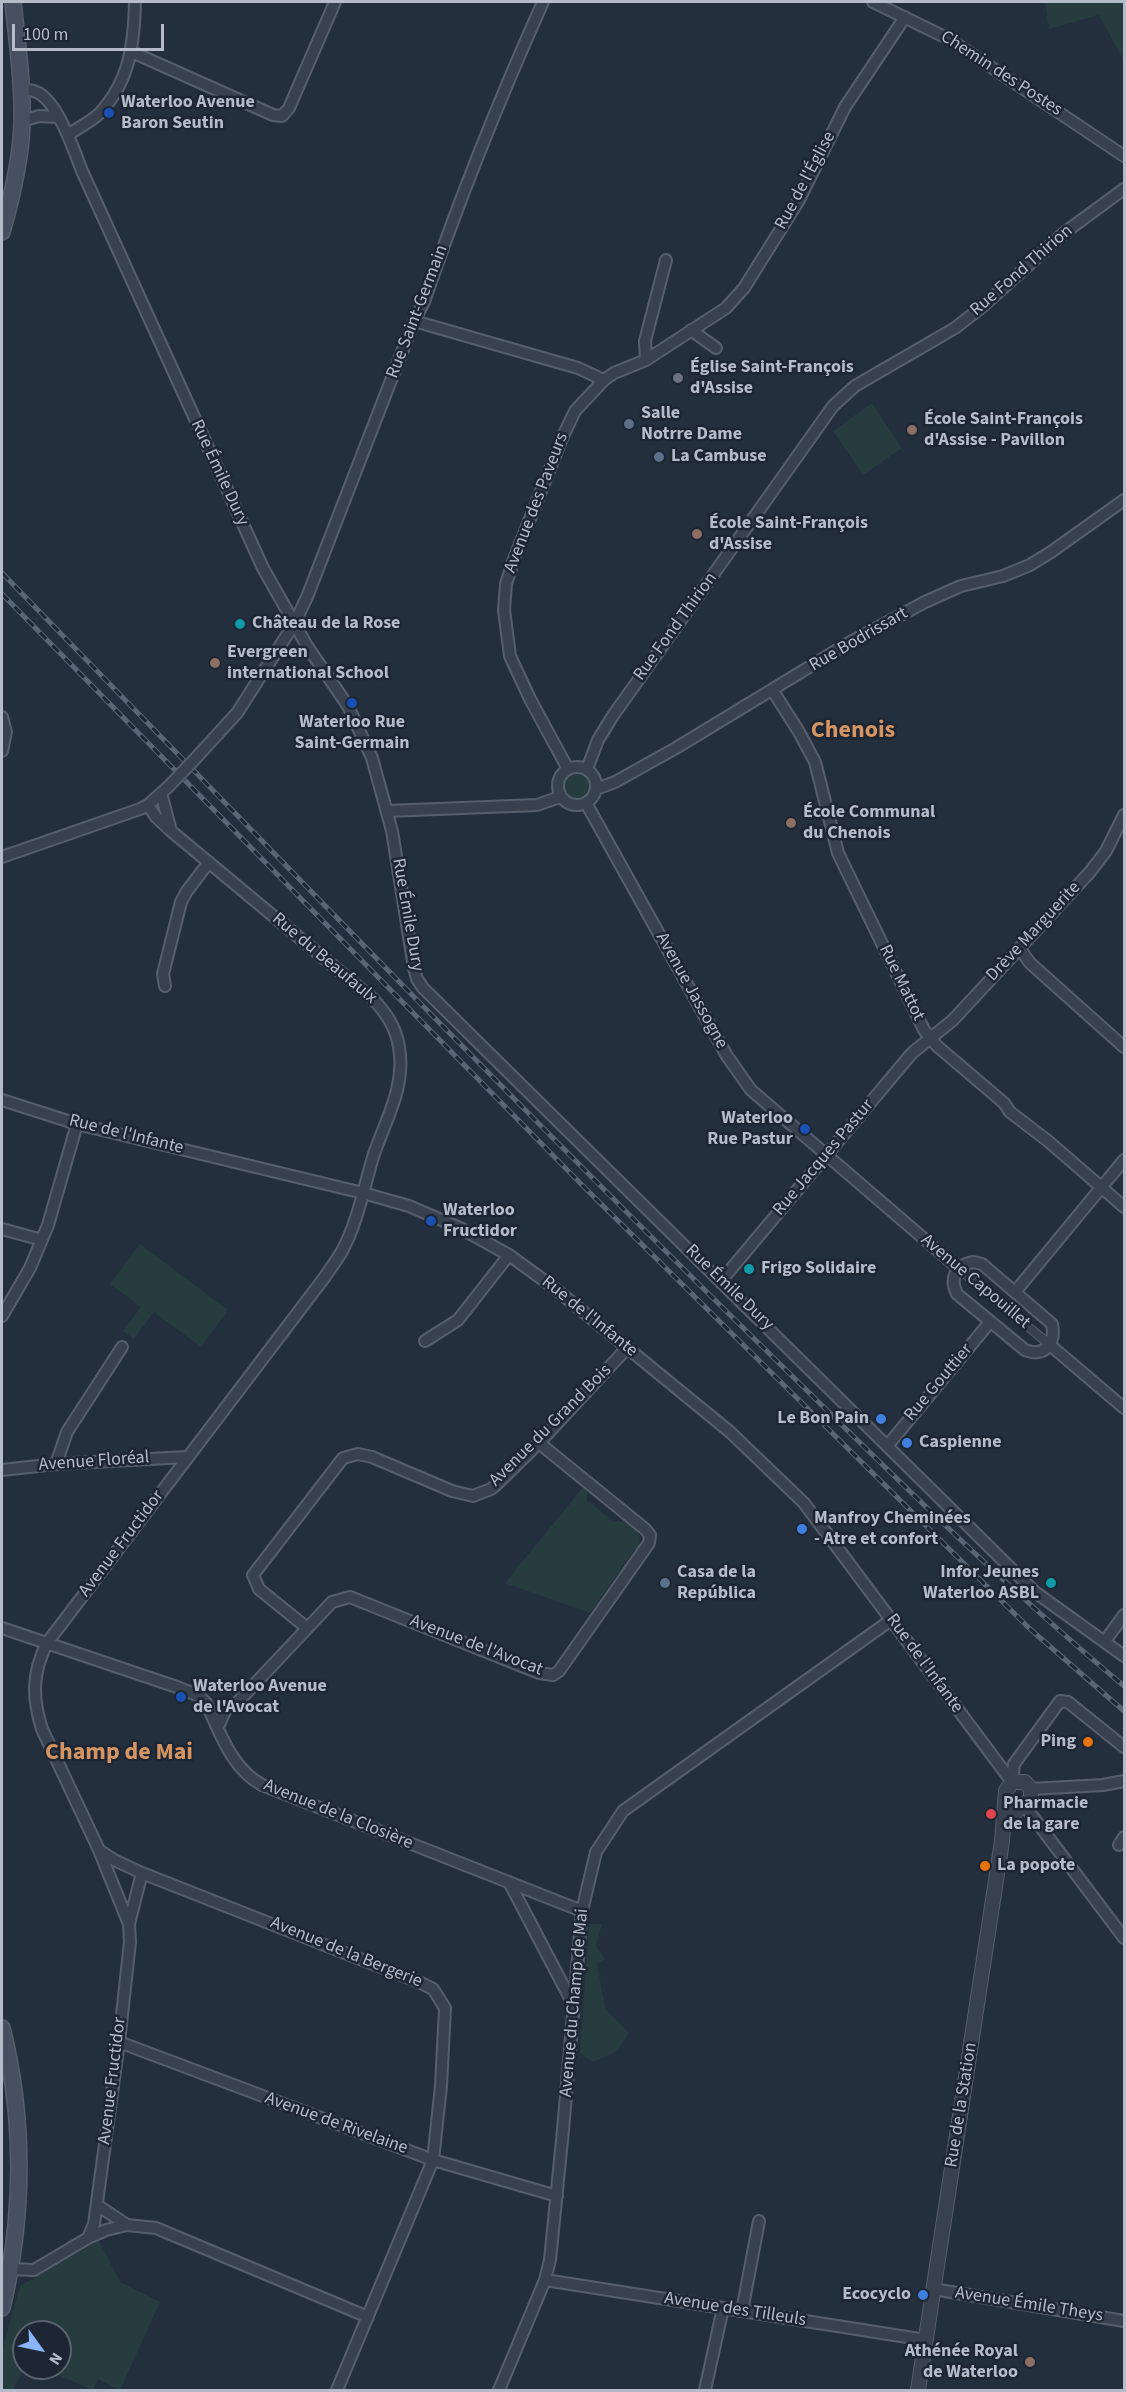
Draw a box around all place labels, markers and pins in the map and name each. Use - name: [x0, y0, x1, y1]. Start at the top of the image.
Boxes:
- place label: Waterloo Avenue Baron Seutin: [121, 92, 255, 134]
- marker: Waterloo Avenue Baron Seutin: [102, 106, 116, 120]
- place label: Église Saint-François d'Assise: [690, 357, 854, 400]
- marker: Église Saint-François d'Assise: [671, 371, 685, 385]
- place label: Salle Notrre Dame: [641, 403, 742, 446]
- place label: École Saint-François d'Assise - Pavillon: [924, 409, 1083, 452]
- marker: Salle Notrre Dame: [622, 417, 636, 431]
- marker: École Saint-François d'Assise - Pavillon: [905, 423, 919, 437]
- place label: La Cambuse: [671, 446, 767, 468]
- marker: La Cambuse: [652, 450, 666, 464]
- place label: École Saint-François d'Assise: [709, 513, 868, 556]
- marker: École Saint-François d'Assise: [690, 527, 704, 541]
- place label: Château de la Rose: [252, 613, 400, 635]
- marker: Château de la Rose: [233, 617, 247, 631]
- place label: Evergreen international School: [227, 642, 389, 684]
- marker: Evergreen international School: [208, 656, 222, 670]
- marker: Waterloo Rue Saint-Germain: [345, 696, 359, 710]
- place label: Waterloo Rue Saint-Germain: [294, 712, 410, 754]
- place label: École Communal du Chenois: [803, 802, 935, 844]
- marker: École Communal du Chenois: [784, 816, 798, 830]
- place label: Waterloo Rue Pastur: [707, 1108, 793, 1150]
- marker: Waterloo Rue Pastur: [798, 1122, 812, 1136]
- place label: Waterloo Fructidor: [443, 1200, 517, 1242]
- marker: Waterloo Fructidor: [424, 1214, 438, 1228]
- place label: Frigo Solidaire: [761, 1258, 876, 1280]
- marker: Frigo Solidaire: [742, 1262, 756, 1276]
- place label: Le Bon Pain: [777, 1408, 869, 1430]
- marker: Le Bon Pain: [874, 1412, 888, 1426]
- place label: Caspienne: [919, 1432, 1001, 1454]
- marker: Caspienne: [900, 1436, 914, 1450]
- place label: Manfroy Cheminées - Atre et confort: [814, 1508, 971, 1550]
- marker: Manfroy Cheminées - Atre et confort: [795, 1522, 809, 1536]
- place label: Casa de la República: [677, 1562, 756, 1604]
- place label: Infor Jeunes Waterloo ASBL: [923, 1562, 1039, 1604]
- marker: Casa de la República: [658, 1576, 672, 1590]
- marker: Infor Jeunes Waterloo ASBL: [1044, 1576, 1058, 1590]
- place label: Waterloo Avenue de l'Avocat: [193, 1676, 327, 1718]
- marker: Waterloo Avenue de l'Avocat: [174, 1690, 188, 1704]
- place label: Ping: [1040, 1731, 1076, 1753]
- marker: Ping: [1081, 1735, 1095, 1749]
- place label: Pharmacie de la gare: [1003, 1793, 1088, 1836]
- marker: Pharmacie de la gare: [984, 1807, 998, 1821]
- place label: La popote: [997, 1855, 1075, 1877]
- marker: La popote: [978, 1859, 992, 1873]
- place label: Ecocyclo: [842, 2284, 911, 2306]
- marker: Ecocyclo: [916, 2288, 930, 2302]
- place label: Athénée Royal de Waterloo: [905, 2341, 1018, 2384]
- marker: Athénée Royal de Waterloo: [1023, 2355, 1037, 2369]

